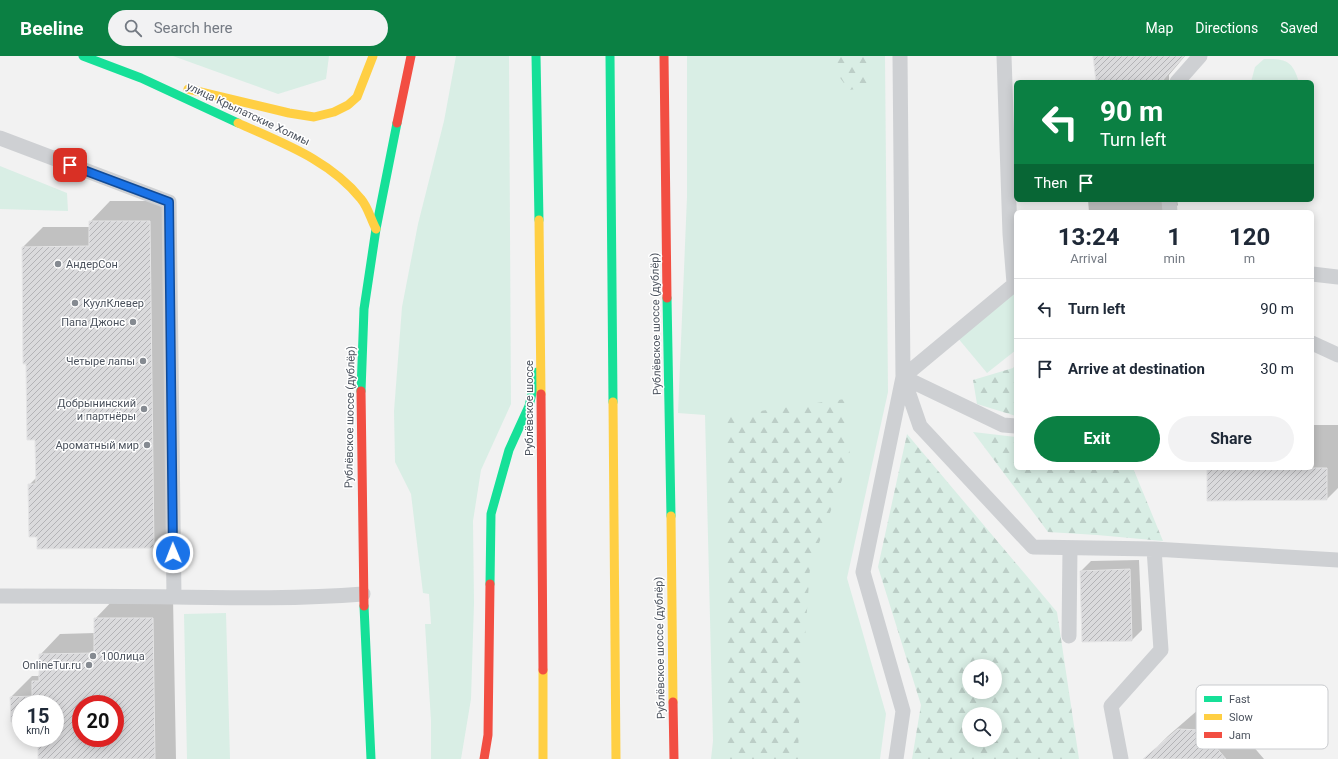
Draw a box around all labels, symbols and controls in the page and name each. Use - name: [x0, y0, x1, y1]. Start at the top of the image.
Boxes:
- search box: [108, 10, 388, 46]
- text: Beeline: [20, 17, 84, 40]
- icon: search: [122, 17, 144, 39]
- text: Search here: [154, 19, 233, 37]
- text: Map: [1146, 20, 1173, 36]
- text: Directions: [1195, 20, 1258, 36]
- text: Saved: [1280, 20, 1318, 36]
- street label: улица Крылатские Холмы: [184, 80, 312, 148]
- text: 90 m: [1100, 95, 1163, 128]
- icon: left: [1034, 96, 1086, 148]
- text: Turn left: [1100, 129, 1166, 150]
- pin: [53, 148, 87, 182]
- icon: arrive: [59, 154, 81, 176]
- icon: arrive: [1075, 172, 1097, 194]
- text: Then: [1034, 174, 1067, 192]
- text: 13:24: [1058, 223, 1120, 251]
- text: 1: [1167, 223, 1181, 251]
- text: 120: [1229, 223, 1270, 251]
- text: Arrival: [1070, 251, 1107, 266]
- text: min: [1163, 251, 1185, 266]
- text: m: [1244, 251, 1255, 266]
- street label: Рублёвское шоссе (дублёр): [648, 253, 664, 395]
- place label: АндерСон: [66, 258, 118, 271]
- marker: АндерСон: [53, 259, 63, 269]
- place label: КуулКлевер: [83, 297, 144, 310]
- marker: КуулКлевер: [70, 298, 80, 308]
- icon: left: [1034, 298, 1056, 320]
- text: Turn left: [1068, 300, 1125, 318]
- text: 90 m: [1260, 300, 1294, 318]
- place label: Папа Джонс: [61, 316, 125, 329]
- marker: Папа Джонс: [128, 317, 138, 327]
- street label: Рублёвское шоссе (дублёр): [342, 346, 358, 488]
- place label: Четыре лапы: [66, 355, 135, 368]
- marker: Четыре лапы: [138, 356, 148, 366]
- icon: arrive: [1034, 358, 1056, 380]
- street label: Рублёвское шоссе: [523, 360, 536, 456]
- text: Arrive at destination: [1068, 360, 1205, 378]
- text: 30 m: [1260, 360, 1294, 378]
- place label: Добрынинский и партнёры: [57, 397, 136, 423]
- marker: Добрынинский и партнёры: [139, 404, 149, 414]
- button: Exit: [1034, 416, 1160, 462]
- button: Share: [1168, 416, 1294, 462]
- place label: Ароматный мир: [55, 439, 139, 452]
- marker: Ароматный мир: [142, 440, 152, 450]
- position arrow: [152, 532, 194, 574]
- street label: Рублёвское шоссе (дублёр): [652, 577, 668, 719]
- place label: 100лица: [101, 650, 145, 663]
- marker: 100лица: [88, 651, 98, 661]
- place label: OnlineTur.ru: [22, 659, 81, 672]
- map controls: [962, 659, 1002, 747]
- button: sound: [962, 659, 1002, 699]
- marker: OnlineTur.ru: [84, 660, 94, 670]
- legend: [1196, 685, 1328, 749]
- text: Fast: [1229, 693, 1251, 706]
- speed limit sign: 20: [72, 695, 124, 747]
- text: 15: [27, 704, 49, 728]
- button: search: [962, 707, 1002, 747]
- text: Slow: [1229, 711, 1253, 724]
- text: km/h: [26, 725, 50, 736]
- text: Jam: [1229, 729, 1251, 742]

